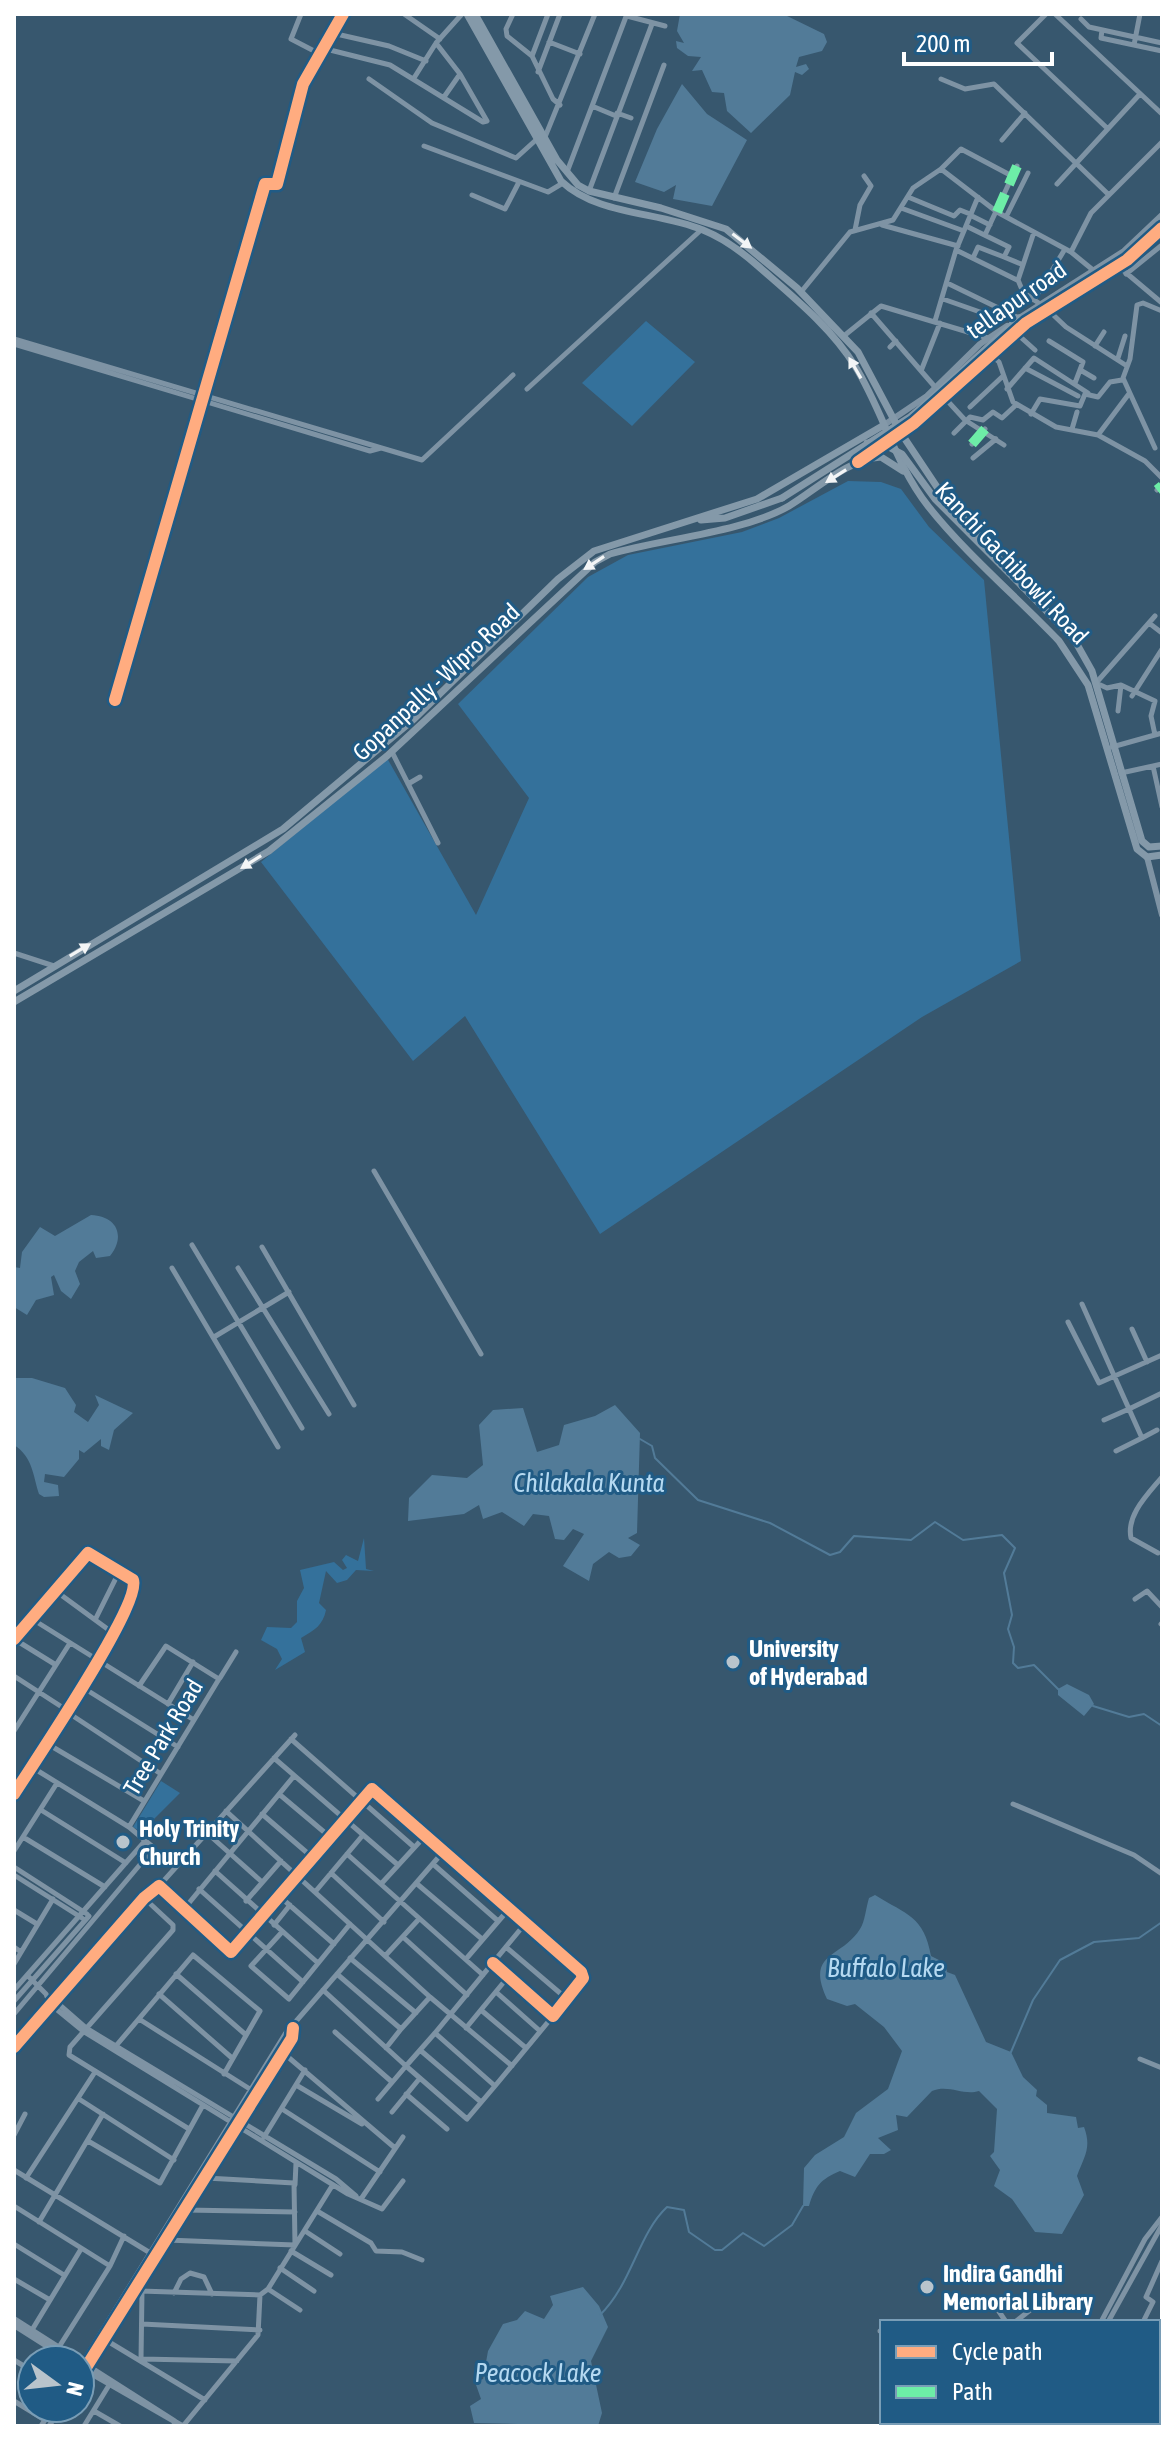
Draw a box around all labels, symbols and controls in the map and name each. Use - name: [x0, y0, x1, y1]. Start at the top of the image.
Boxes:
- scale bar: [904, 16, 1052, 66]
- text: 200 m: [916, 30, 970, 57]
- one-way arrow: [731, 232, 752, 248]
- street label: tellapur road: [961, 256, 1071, 344]
- one-way arrow: [848, 357, 862, 379]
- one-way arrow: [825, 469, 847, 483]
- street label: Kanchi Gachibowli Road: [930, 477, 1094, 649]
- one-way arrow: [583, 556, 605, 570]
- street label: Gopanpally - Wipro Road: [347, 598, 525, 766]
- one-way arrow: [240, 855, 262, 869]
- one-way arrow: [69, 943, 91, 957]
- water label: Chilakala Kunta: [513, 1468, 665, 1498]
- place label: University of Hyderabad: [749, 1635, 868, 1690]
- marker: University of Hyderabad: [724, 1653, 742, 1671]
- street label: Tree Park Road: [118, 1674, 208, 1800]
- place label: Holy Trinity Church: [139, 1815, 239, 1870]
- marker: Holy Trinity Church: [114, 1833, 132, 1851]
- water label: Buffalo Lake: [827, 1953, 945, 1983]
- place label: Indira Gandhi Memorial Library: [943, 2260, 1093, 2315]
- marker: Indira Gandhi Memorial Library: [918, 2278, 936, 2296]
- legend: [880, 2320, 1160, 2424]
- text: Cycle path: [952, 2338, 1043, 2365]
- north arrow: [16, 2344, 96, 2424]
- water label: Peacock Lake: [474, 2358, 602, 2388]
- text: Path: [952, 2378, 993, 2405]
- text: N: [61, 2380, 90, 2399]

